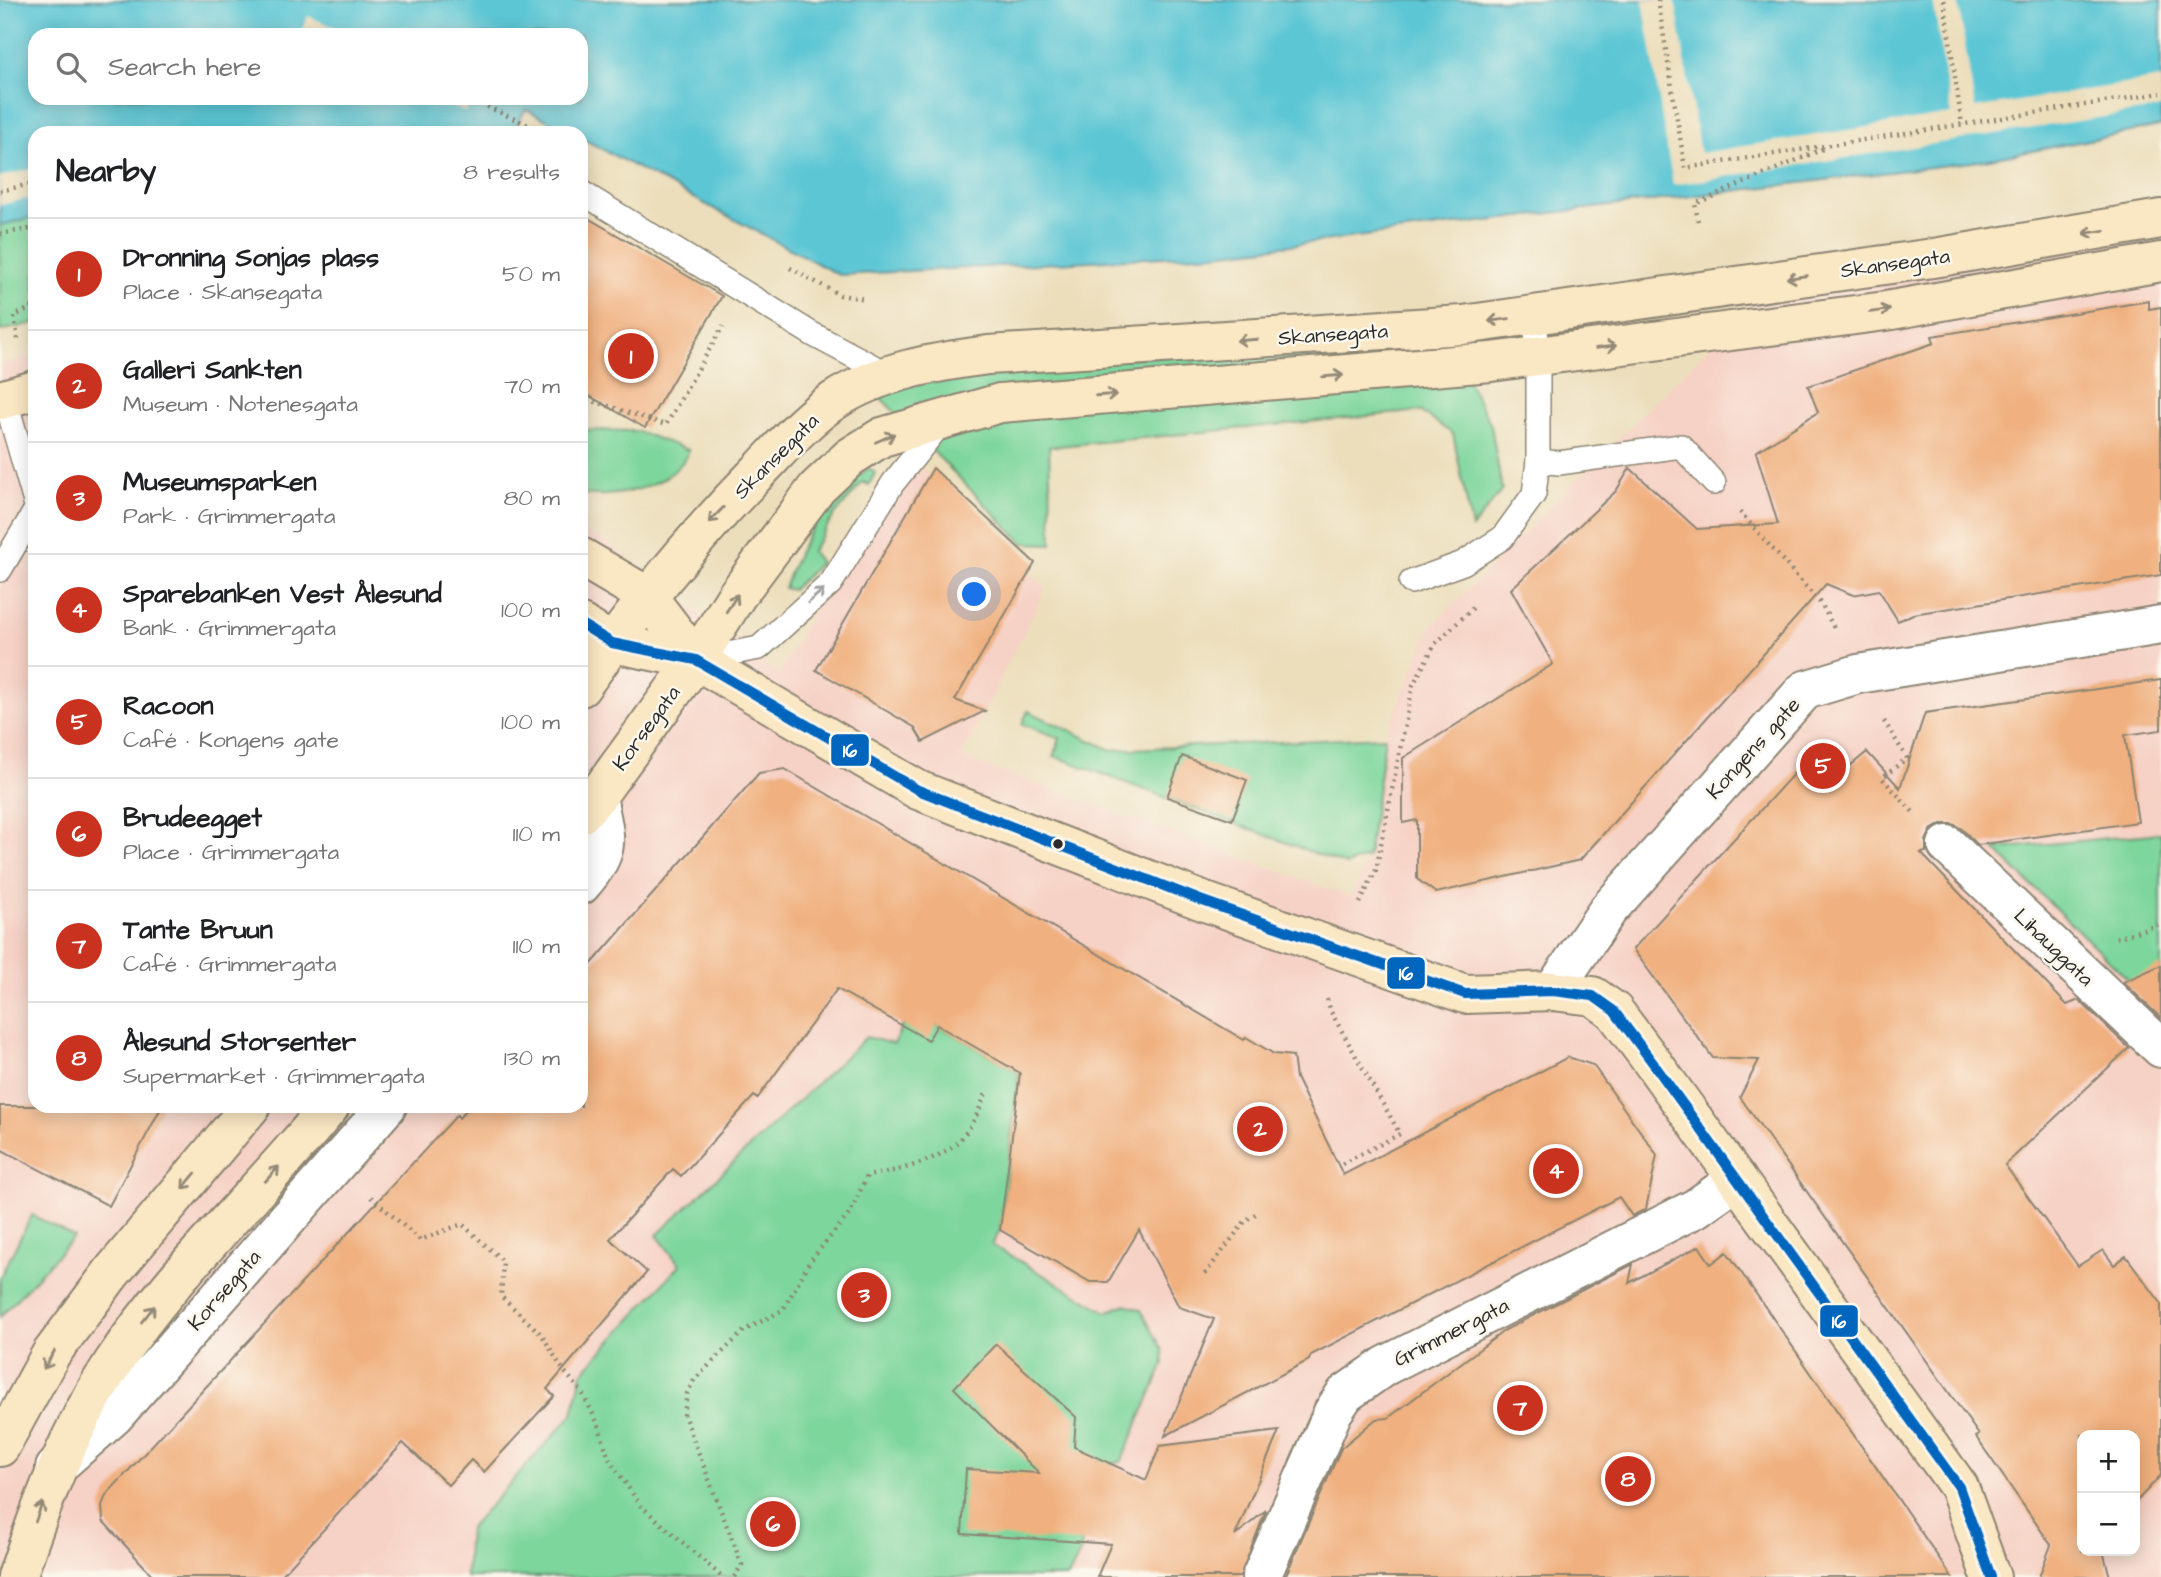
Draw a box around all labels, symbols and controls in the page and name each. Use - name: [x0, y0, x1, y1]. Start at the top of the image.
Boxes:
- search box: [28, 28, 588, 105]
- icon: search: [52, 48, 90, 86]
- text: Search here: [108, 49, 261, 85]
- text: Nearby: [56, 151, 156, 193]
- text: 8 results: [463, 156, 560, 188]
- one-way arrow: [2083, 226, 2106, 239]
- text: Dronning Sonjas plass: [123, 240, 379, 276]
- street label: Skansegata: [1839, 241, 1952, 288]
- text: 1: [78, 258, 80, 290]
- text: 50 m: [502, 258, 560, 290]
- one-way arrow: [1786, 271, 1808, 284]
- text: Place · Skansegata: [123, 276, 322, 308]
- one-way arrow: [1868, 305, 1891, 318]
- one-way arrow: [1488, 314, 1510, 327]
- street label: Skansegata: [1277, 316, 1389, 355]
- pin: 1: [608, 330, 654, 382]
- one-way arrow: [1237, 334, 1259, 347]
- one-way arrow: [1594, 340, 1617, 353]
- text: Galleri Sankten: [123, 352, 302, 388]
- one-way arrow: [1321, 369, 1344, 382]
- text: 2: [72, 370, 86, 402]
- text: 70 m: [504, 370, 560, 402]
- text: Museum · Notenesgata: [123, 388, 358, 420]
- one-way arrow: [1095, 388, 1117, 401]
- street label: Skansegata: [727, 407, 827, 507]
- one-way arrow: [873, 431, 895, 444]
- text: Museumsparken: [123, 464, 316, 500]
- text: 3: [73, 482, 85, 514]
- text: 80 m: [503, 482, 560, 514]
- text: Park · Grimmergata: [123, 500, 335, 532]
- one-way arrow: [708, 506, 725, 523]
- text: Sparebanken Vest Ålesund: [123, 576, 442, 612]
- your location: [957, 577, 991, 611]
- one-way arrow: [807, 588, 825, 604]
- one-way arrow: [726, 593, 740, 613]
- text: 4: [71, 594, 87, 626]
- text: 100 m: [501, 594, 560, 626]
- text: Bank · Grimmergata: [123, 612, 336, 644]
- street label: Korsegata: [606, 680, 689, 778]
- text: Racoon: [123, 688, 213, 724]
- street label: Kongens gate: [1700, 691, 1808, 807]
- text: 5: [71, 706, 87, 738]
- text: 100 m: [501, 706, 560, 738]
- text: Café · Kongens gate: [123, 724, 339, 756]
- line badge: 16: [830, 733, 870, 767]
- text: 16: [843, 738, 857, 765]
- pin: 5: [1800, 740, 1846, 792]
- text: Brudeegget: [123, 800, 262, 836]
- text: 6: [72, 818, 86, 850]
- text: 110 m: [512, 818, 560, 850]
- text: Place · Grimmergata: [123, 836, 339, 868]
- unlabelled marker: [1051, 837, 1065, 851]
- street label: Lihauggata: [2006, 902, 2100, 995]
- text: Tante Bruun: [123, 912, 273, 948]
- text: 7: [72, 930, 86, 962]
- text: 110 m: [512, 930, 560, 962]
- text: Café · Grimmergata: [123, 948, 336, 980]
- line badge: 16: [1386, 956, 1426, 990]
- text: 16: [1399, 961, 1413, 988]
- text: Ålesund Storsenter: [123, 1024, 356, 1060]
- text: 8: [72, 1042, 86, 1074]
- text: 130 m: [504, 1042, 560, 1074]
- text: Supermarket · Grimmergata: [123, 1060, 425, 1092]
- pin: 2: [1237, 1103, 1283, 1155]
- pin: 4: [1533, 1145, 1579, 1197]
- one-way arrow: [264, 1165, 280, 1183]
- one-way arrow: [181, 1172, 197, 1190]
- street label: Korsegata: [181, 1243, 269, 1338]
- pin: 3: [841, 1269, 887, 1321]
- street label: Grimmergata: [1389, 1291, 1515, 1376]
- line badge: 16: [1819, 1304, 1859, 1338]
- one-way arrow: [141, 1306, 156, 1324]
- text: 16: [1832, 1309, 1846, 1336]
- one-way arrow: [41, 1349, 55, 1369]
- pin: 7: [1497, 1382, 1543, 1434]
- map controls: [2077, 1430, 2140, 1556]
- button: +: [2077, 1430, 2140, 1493]
- pin: 8: [1605, 1453, 1651, 1505]
- button: −: [2077, 1493, 2140, 1556]
- pin: 6: [750, 1498, 796, 1550]
- one-way arrow: [34, 1502, 46, 1524]

